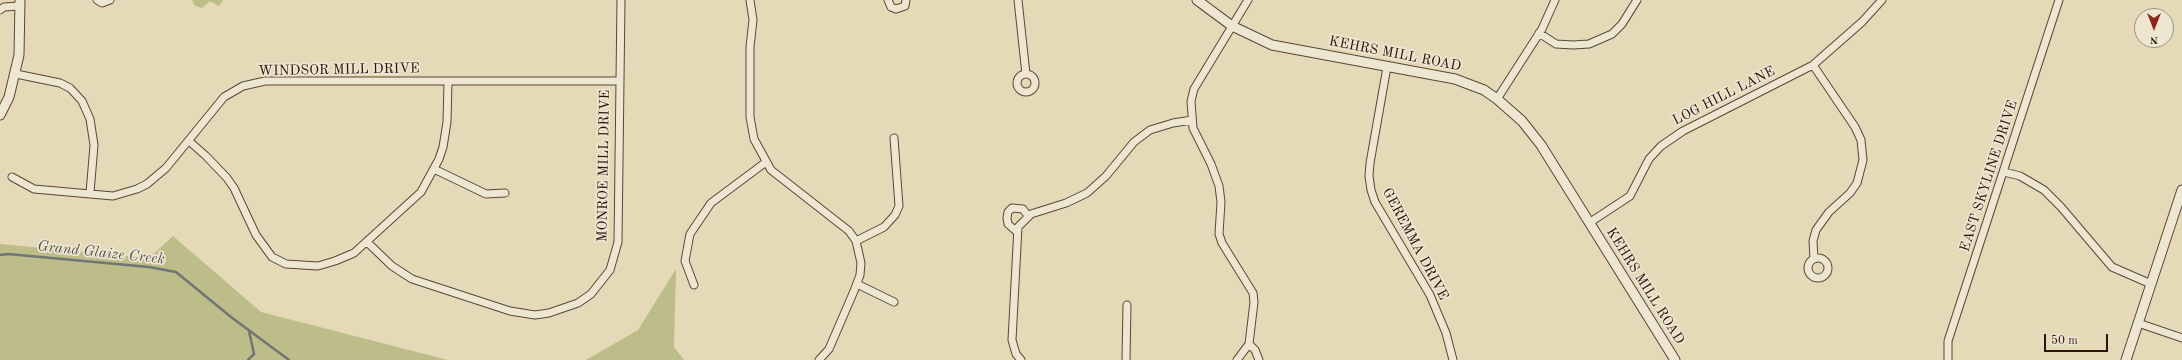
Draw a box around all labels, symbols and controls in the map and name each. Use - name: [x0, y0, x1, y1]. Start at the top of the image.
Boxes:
- north arrow: [2134, 8, 2174, 48]
- street label: KEHRS MILL ROAD: [1327, 33, 1463, 75]
- text: N: [2150, 34, 2158, 45]
- street label: WINDSOR MILL DRIVE: [258, 60, 420, 80]
- street label: LOG HILL LANE: [1670, 63, 1778, 129]
- street label: MONROE MILL DRIVE: [594, 90, 614, 242]
- street label: EAST SKYLINE DRIVE: [1957, 98, 2021, 254]
- street label: GEREMMA DRIVE: [1378, 185, 1452, 303]
- street label: KEHRS MILL ROAD: [1602, 225, 1688, 347]
- water label: Grand Glaize Creek: [36, 237, 166, 269]
- scale bar: [2046, 326, 2110, 352]
- text: 50 m: [2051, 335, 2078, 347]

